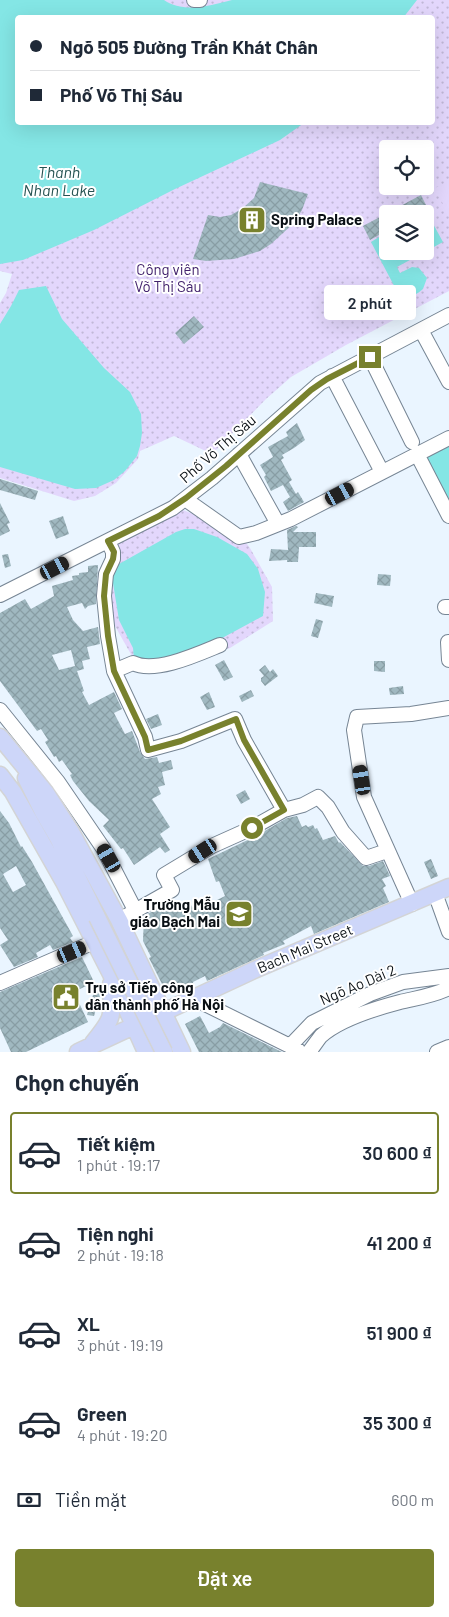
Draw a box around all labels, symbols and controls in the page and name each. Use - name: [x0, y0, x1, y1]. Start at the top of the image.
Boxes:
- text: Ngõ 505 Đường Trần Khát Chân: [60, 35, 318, 58]
- text: Phố Võ Thị Sáu: [60, 83, 183, 106]
- map controls: [379, 140, 434, 260]
- button: locate: [379, 140, 434, 195]
- water label: Thanh Nhan Lake: [23, 162, 95, 199]
- building icon: Spring Palace: [237, 205, 267, 235]
- button: layers: [379, 205, 434, 260]
- place label: Spring Palace: [271, 210, 362, 228]
- park label: Công viên Võ Thị Sáu: [134, 260, 202, 295]
- callout: 2 phút: [324, 284, 416, 320]
- text: 2 phút: [348, 293, 392, 312]
- route end: [359, 346, 381, 368]
- street label: Phố Võ Thị Sáu: [176, 410, 259, 486]
- car: [323, 480, 356, 508]
- car: [38, 555, 71, 581]
- car: [352, 764, 371, 796]
- route start: [241, 817, 263, 839]
- car: [186, 837, 219, 865]
- car: [95, 841, 122, 875]
- place label: Trường Mẫu giáo Bạch Mai: [130, 895, 220, 930]
- school or university icon: Trường Mẫu giáo Bạch Mai: [224, 899, 254, 929]
- street label: Bach Mai Street: [254, 920, 355, 976]
- car: [55, 939, 88, 965]
- street label: Ngõ Ao Dài 2: [317, 960, 398, 1008]
- place label: Trụ sở Tiếp công dân thành phố Hà Nội: [85, 978, 224, 1013]
- public building icon: Trụ sở Tiếp công dân thành phố Hà Nội: [51, 982, 81, 1012]
- text: Chọn chuyến: [15, 1069, 139, 1095]
- icon: car: [17, 1131, 62, 1176]
- text: Tiết kiệm: [77, 1132, 155, 1155]
- text: 30 600 ₫: [362, 1141, 432, 1164]
- text: 1 phút · 19:17: [77, 1155, 160, 1174]
- icon: car: [17, 1221, 62, 1266]
- text: Tiện nghi: [77, 1222, 154, 1245]
- text: 41 200 ₫: [367, 1231, 432, 1254]
- text: 2 phút · 19:18: [77, 1245, 164, 1264]
- icon: car: [17, 1311, 62, 1356]
- text: XL: [77, 1312, 100, 1335]
- text: 51 900 ₫: [367, 1321, 432, 1344]
- text: 3 phút · 19:19: [77, 1335, 163, 1354]
- icon: car: [17, 1401, 62, 1446]
- text: Green: [77, 1402, 127, 1425]
- text: 35 300 ₫: [363, 1411, 432, 1434]
- text: 4 phút · 19:20: [77, 1425, 168, 1444]
- icon: cash: [15, 1486, 43, 1514]
- text: Tiền mặt: [55, 1488, 127, 1511]
- text: 600 m: [391, 1490, 434, 1509]
- button: Đặt xe: [15, 1549, 434, 1607]

